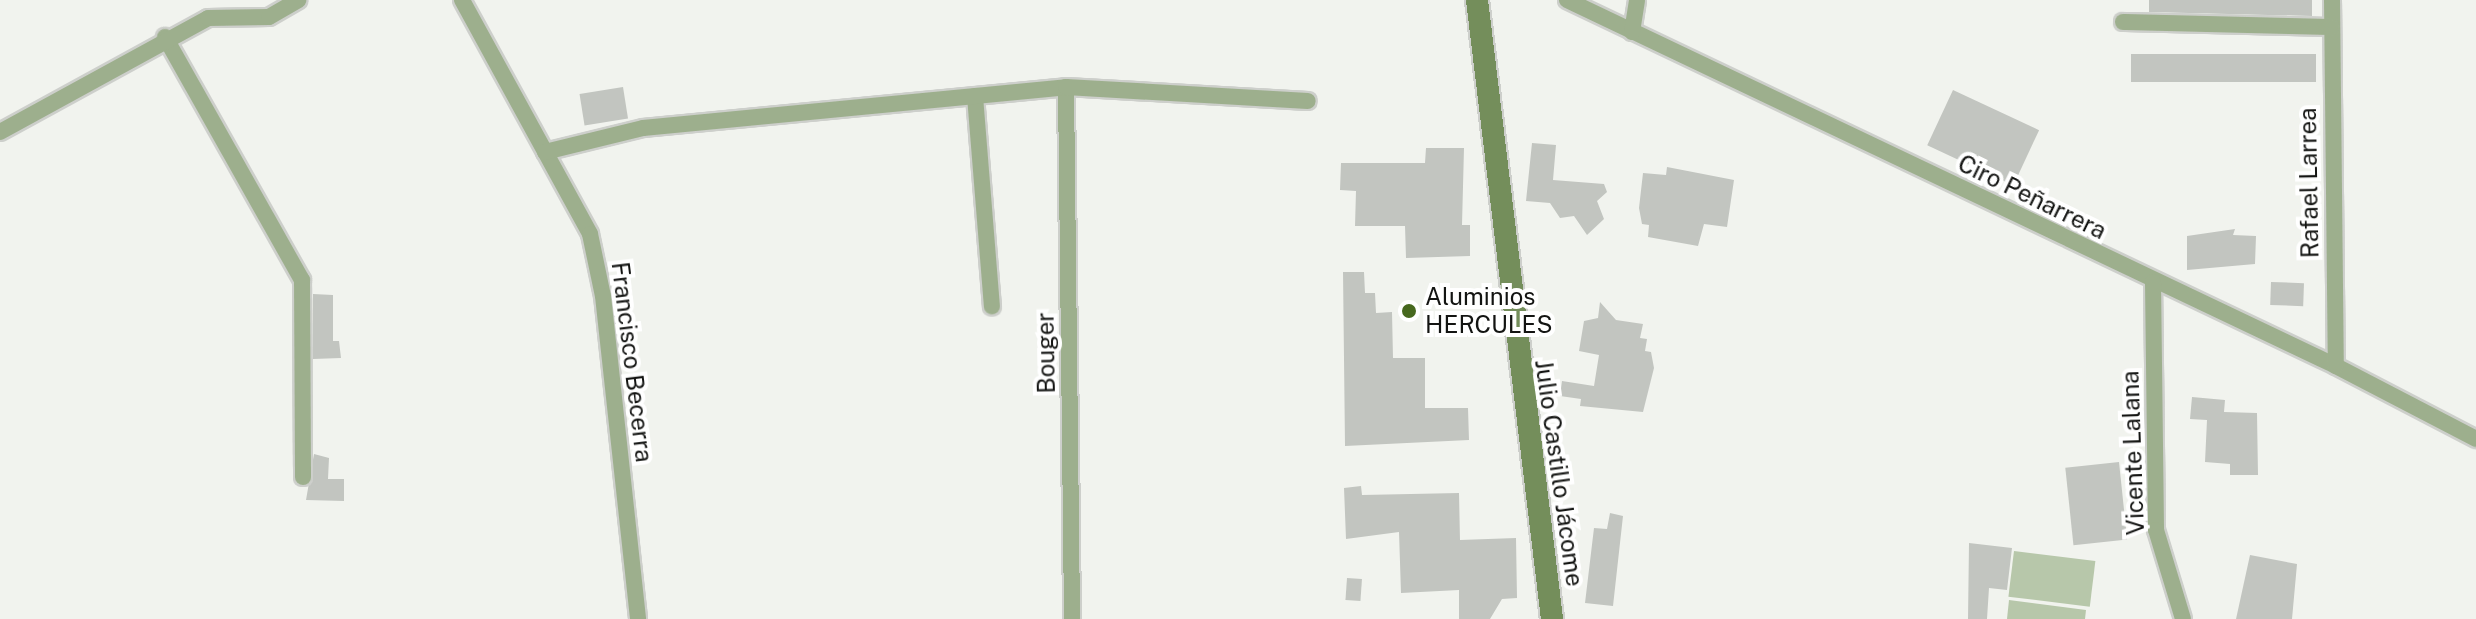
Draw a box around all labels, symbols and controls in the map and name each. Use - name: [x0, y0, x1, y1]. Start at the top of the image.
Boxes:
- street label: Rafael Larrea: [2293, 108, 2325, 258]
- street label: Ciro Peñarrera: [1953, 149, 2111, 245]
- street label: Francisco Becerra: [605, 260, 659, 464]
- place label: Aluminios HERCULES: [1425, 283, 1553, 339]
- marker: Aluminios HERCULES: [1400, 302, 1418, 320]
- street label: Bouger: [1031, 312, 1061, 394]
- street label: Julio Castillo Jácome: [1529, 358, 1589, 588]
- street label: Vicente Lalana: [2116, 370, 2150, 536]

